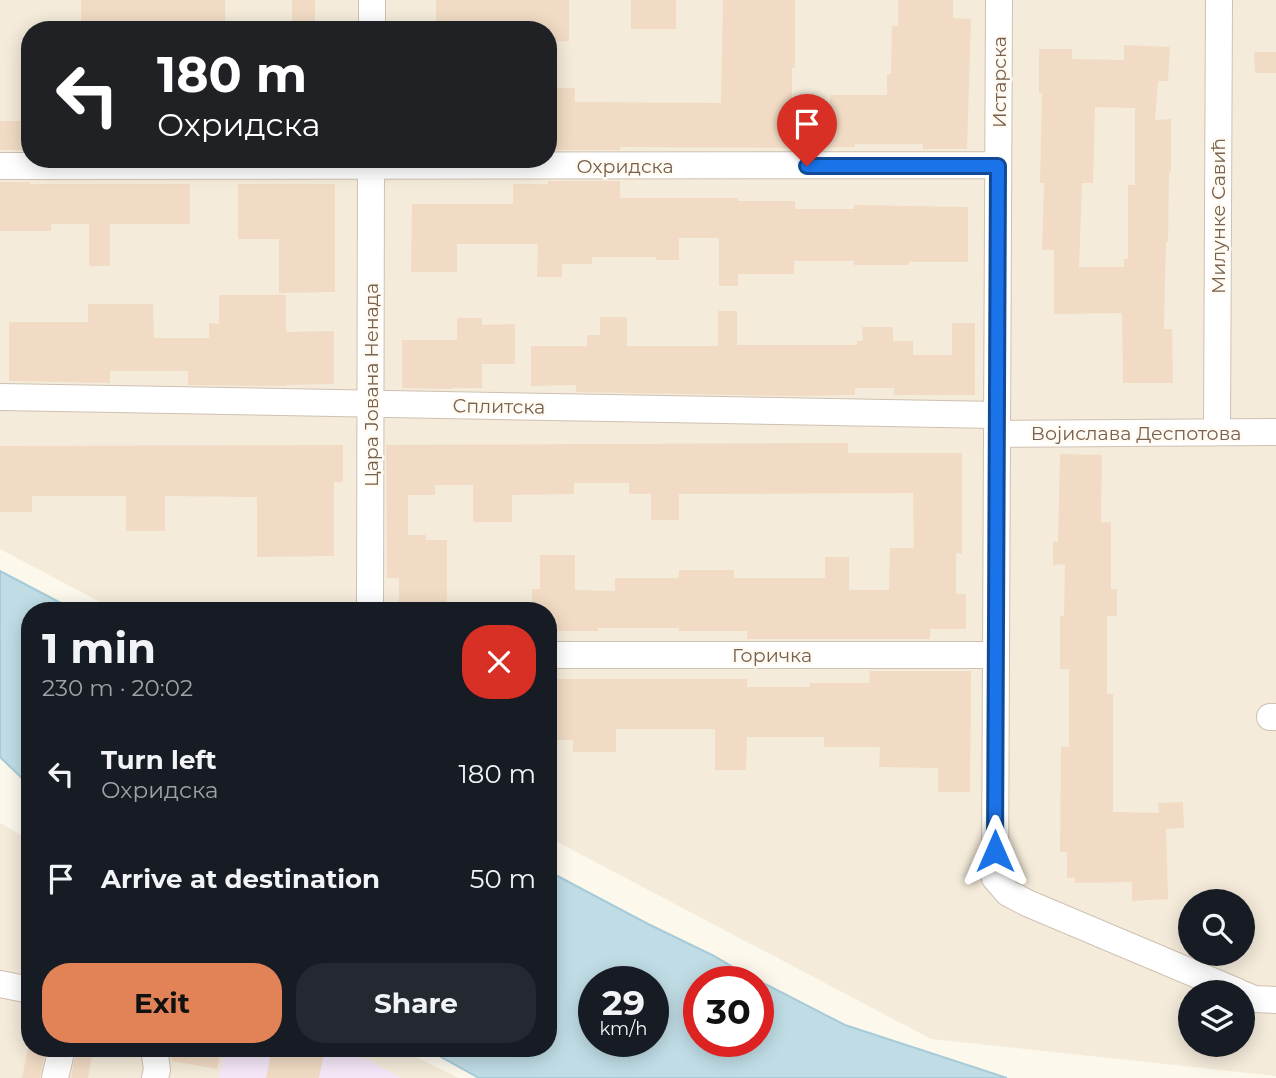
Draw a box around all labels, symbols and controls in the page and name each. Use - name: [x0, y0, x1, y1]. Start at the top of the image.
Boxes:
- street label: Истарска: [988, 36, 1011, 128]
- text: 180 m: [157, 45, 307, 104]
- icon: left: [42, 49, 133, 140]
- pin: [777, 94, 837, 166]
- text: Охридска: [157, 105, 320, 144]
- icon: arrive: [788, 105, 826, 143]
- street label: Милунке Савић: [1207, 138, 1230, 294]
- street label: Охридска: [576, 155, 674, 178]
- street label: Цара Јована Ненада: [360, 283, 383, 487]
- street label: Сплитска: [452, 394, 546, 419]
- street label: Војислава Деспотова: [1031, 422, 1241, 445]
- text: 1 min: [42, 622, 156, 674]
- button: close: [462, 625, 536, 699]
- street label: Горичка: [732, 644, 812, 667]
- text: 230 m · 20:02: [42, 674, 193, 702]
- text: Turn left: [101, 744, 217, 776]
- icon: left: [42, 755, 80, 793]
- text: 180 m: [458, 758, 536, 790]
- text: Охридска: [101, 776, 218, 804]
- position arrow: [958, 814, 1032, 888]
- icon: arrive: [42, 860, 80, 898]
- text: Arrive at destination: [101, 863, 380, 895]
- text: 50 m: [470, 863, 536, 895]
- map controls: [1178, 889, 1255, 1057]
- button: search: [1178, 889, 1255, 966]
- button: Exit: [42, 963, 282, 1043]
- button: Share: [296, 963, 536, 1043]
- speed limit sign: 30: [683, 966, 774, 1057]
- button: layers: [1178, 980, 1255, 1057]
- text: 29: [602, 981, 645, 1024]
- text: km/h: [599, 1018, 648, 1040]

